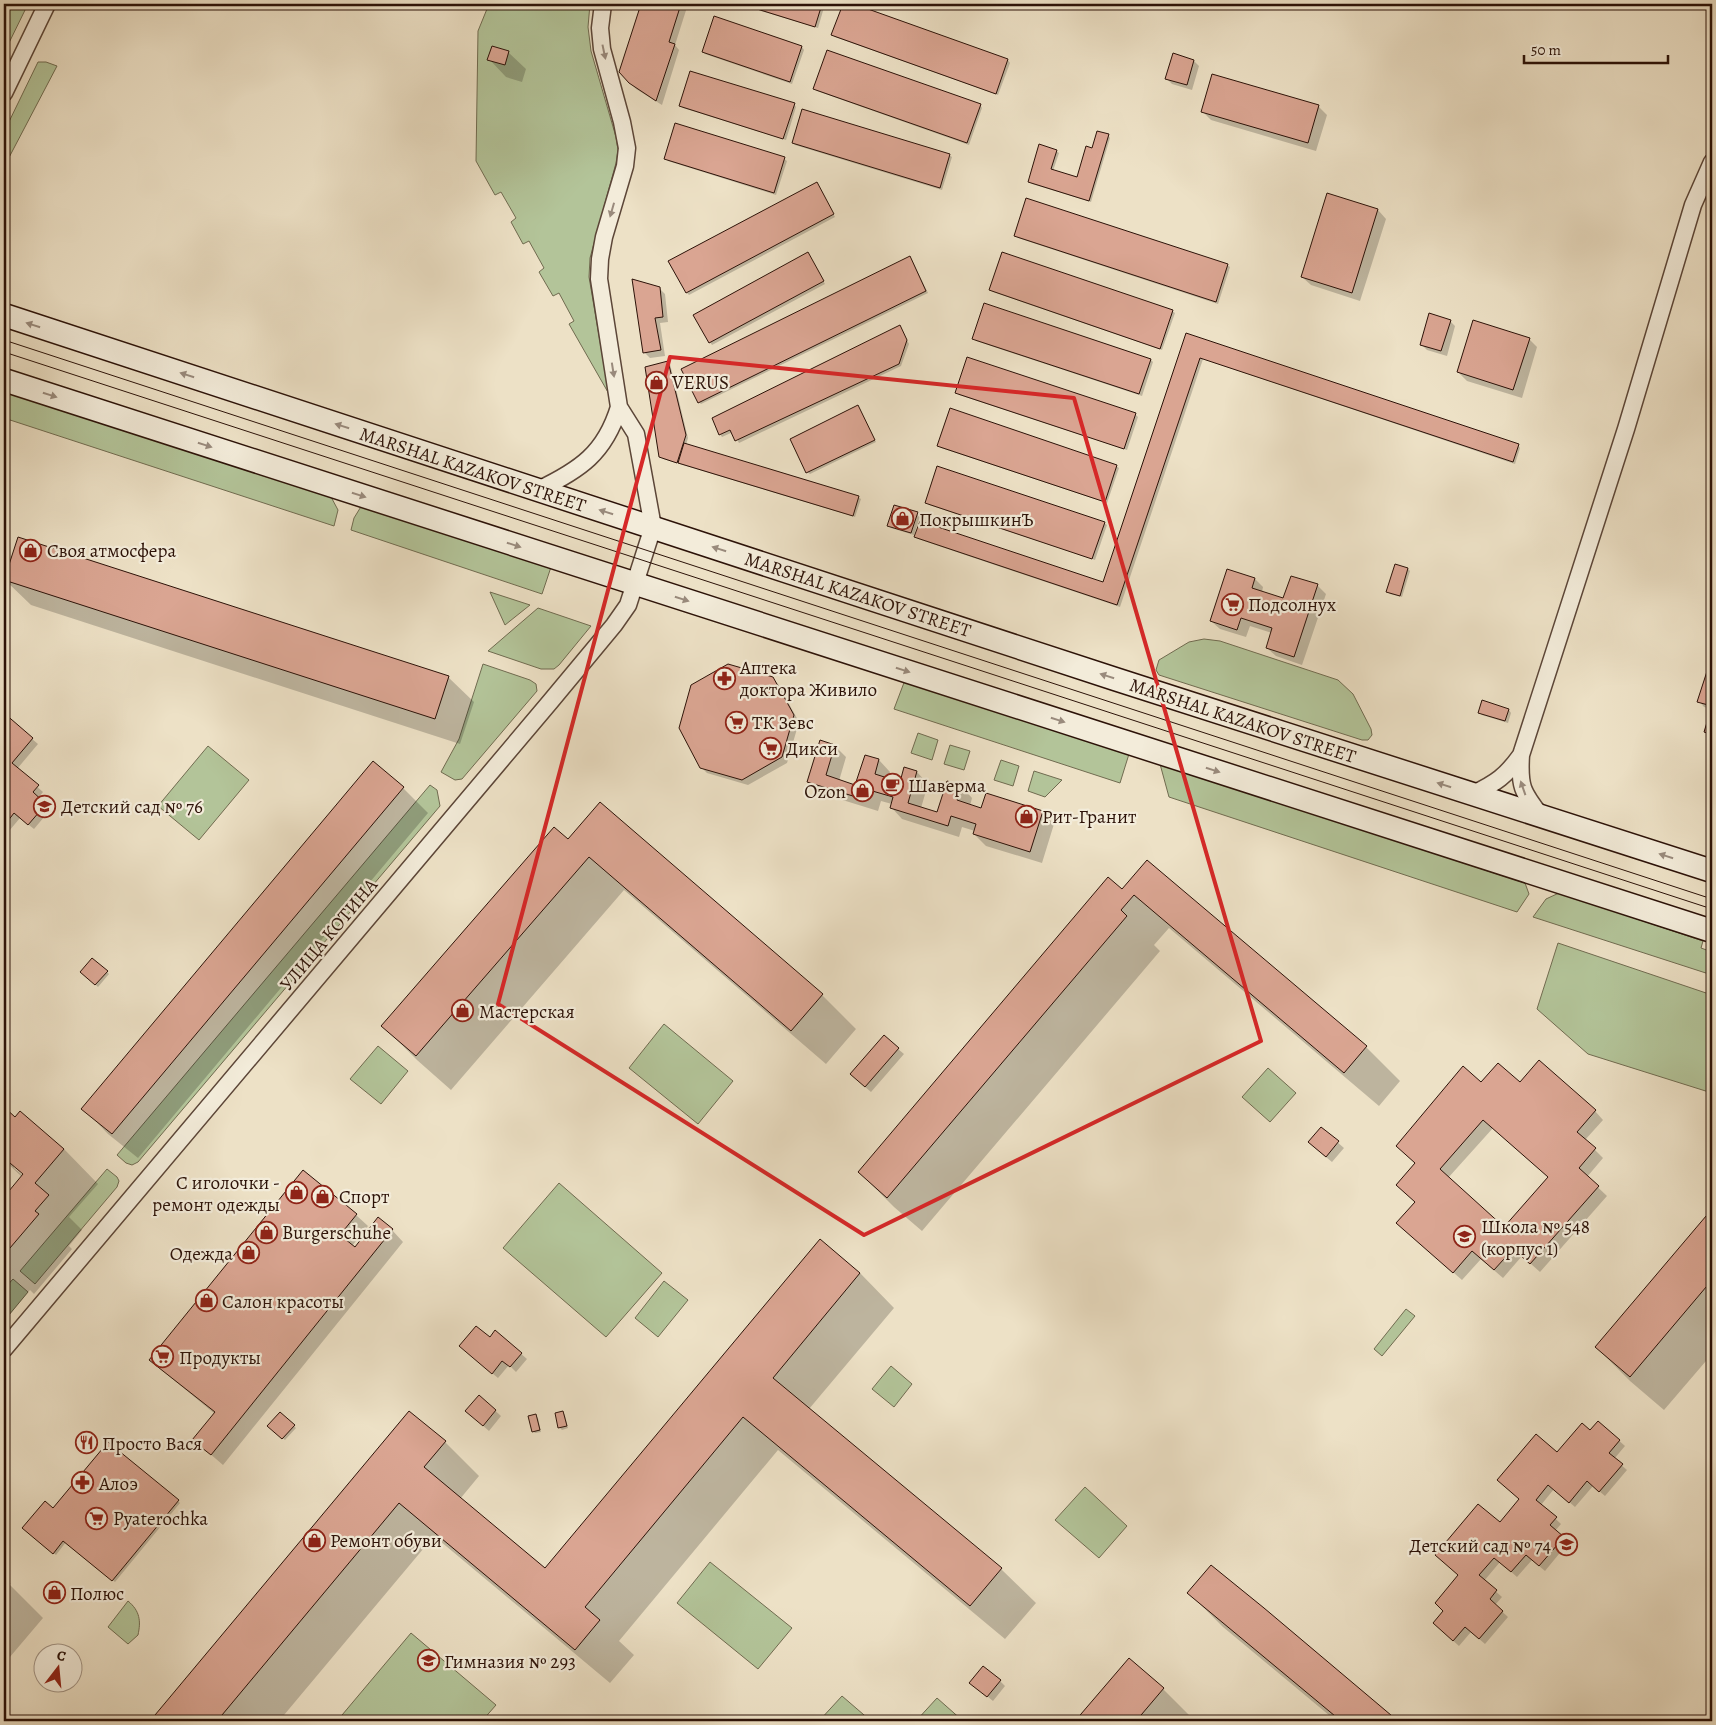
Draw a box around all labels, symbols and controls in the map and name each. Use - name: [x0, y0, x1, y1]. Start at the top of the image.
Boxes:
- scale bar: [1524, 32, 1667, 64]
- text: 50 m: [1531, 40, 1561, 60]
- one-way arrow: [600, 45, 608, 61]
- one-way arrow: [607, 202, 615, 217]
- one-way arrow: [25, 320, 40, 328]
- one-way arrow: [609, 362, 617, 378]
- shop icon: VERUS: [644, 370, 668, 394]
- place label: VERUS: [671, 370, 729, 396]
- one-way arrow: [180, 371, 195, 379]
- one-way arrow: [43, 391, 58, 399]
- street label: MARSHAL KAZAKOV STREET: [356, 421, 590, 519]
- one-way arrow: [334, 422, 349, 429]
- one-way arrow: [197, 441, 212, 449]
- one-way arrow: [352, 491, 367, 499]
- shop icon: ПокрышкинЪ: [891, 507, 915, 531]
- place label: ПокрышкинЪ: [919, 507, 1034, 533]
- one-way arrow: [599, 508, 614, 515]
- shop icon: Своя атмосфера: [19, 538, 43, 562]
- place label: Своя атмосфера: [47, 538, 176, 564]
- one-way arrow: [507, 541, 522, 549]
- one-way arrow: [712, 545, 727, 552]
- street label: MARSHAL KAZAKOV STREET: [741, 546, 975, 644]
- supermarket icon: Подсолнух: [1220, 592, 1244, 616]
- place label: Подсолнух: [1248, 592, 1337, 618]
- one-way arrow: [675, 595, 690, 603]
- place label: Аптека доктора Живило: [739, 655, 877, 703]
- pharmacy icon: Аптека доктора Живило: [712, 666, 736, 690]
- one-way arrow: [896, 667, 911, 674]
- one-way arrow: [1099, 672, 1114, 679]
- street label: MARSHAL KAZAKOV STREET: [1126, 672, 1360, 770]
- supermarket icon: ТК Зевс: [724, 710, 748, 734]
- place label: ТК Зевс: [752, 710, 814, 736]
- one-way arrow: [1051, 716, 1066, 724]
- supermarket icon: Дикси: [758, 736, 782, 760]
- place label: Дикси: [786, 736, 838, 762]
- one-way arrow: [1205, 766, 1220, 774]
- cafe icon: Шаверма: [880, 773, 904, 797]
- place label: Шаверма: [908, 773, 986, 799]
- place label: Ozon: [804, 779, 846, 805]
- shop icon: Ozon: [850, 779, 874, 803]
- one-way arrow: [1519, 780, 1527, 795]
- one-way arrow: [1437, 781, 1452, 788]
- school or university icon: Детский сад № 76: [33, 794, 57, 818]
- place label: Детский сад № 76: [61, 794, 203, 820]
- shop icon: Рит-Гранит: [1014, 804, 1038, 828]
- place label: Рит-Гранит: [1042, 804, 1137, 830]
- one-way arrow: [1658, 852, 1673, 859]
- street label: УЛИЦА КОТИНА: [274, 872, 384, 997]
- shop icon: Мастерская: [451, 999, 475, 1023]
- place label: Мастерская: [479, 999, 575, 1025]
- place label: С иголочки - ремонт одежды: [152, 1170, 280, 1218]
- shop icon: С иголочки - ремонт одежды: [284, 1181, 308, 1205]
- shop icon: Спорт: [311, 1184, 335, 1208]
- place label: Спорт: [339, 1184, 390, 1210]
- place label: Школа № 548 (корпус 1): [1481, 1214, 1590, 1262]
- shop icon: Burgerschuhe: [254, 1220, 278, 1244]
- place label: Burgerschuhe: [282, 1220, 391, 1246]
- school or university icon: Школа № 548 (корпус 1): [1453, 1225, 1477, 1249]
- place label: Одежда: [170, 1241, 233, 1267]
- shop icon: Одежда: [237, 1241, 261, 1265]
- shop icon: Салон красоты: [194, 1289, 218, 1313]
- place label: Салон красоты: [222, 1289, 344, 1315]
- supermarket icon: Продукты: [151, 1345, 175, 1369]
- place label: Продукты: [179, 1345, 261, 1371]
- restaurant icon: Просто Вася: [74, 1431, 98, 1455]
- place label: Просто Вася: [102, 1431, 202, 1457]
- pharmacy icon: Алоэ: [71, 1471, 95, 1495]
- place label: Алоэ: [98, 1471, 138, 1497]
- supermarket icon: Pyaterochka: [85, 1506, 109, 1530]
- place label: Pyaterochka: [113, 1506, 208, 1532]
- shop icon: Ремонт обуви: [302, 1528, 326, 1552]
- place label: Ремонт обуви: [330, 1528, 442, 1554]
- place label: Детский сад № 74: [1409, 1533, 1551, 1559]
- school or university icon: Детский сад № 74: [1555, 1533, 1579, 1557]
- shop icon: Полюс: [42, 1581, 66, 1605]
- place label: Полюс: [70, 1581, 124, 1607]
- north arrow: [32, 1642, 82, 1692]
- text: С: [55, 1646, 69, 1666]
- school or university icon: Гимназия № 293: [416, 1649, 440, 1673]
- place label: Гимназия № 293: [444, 1649, 576, 1675]

